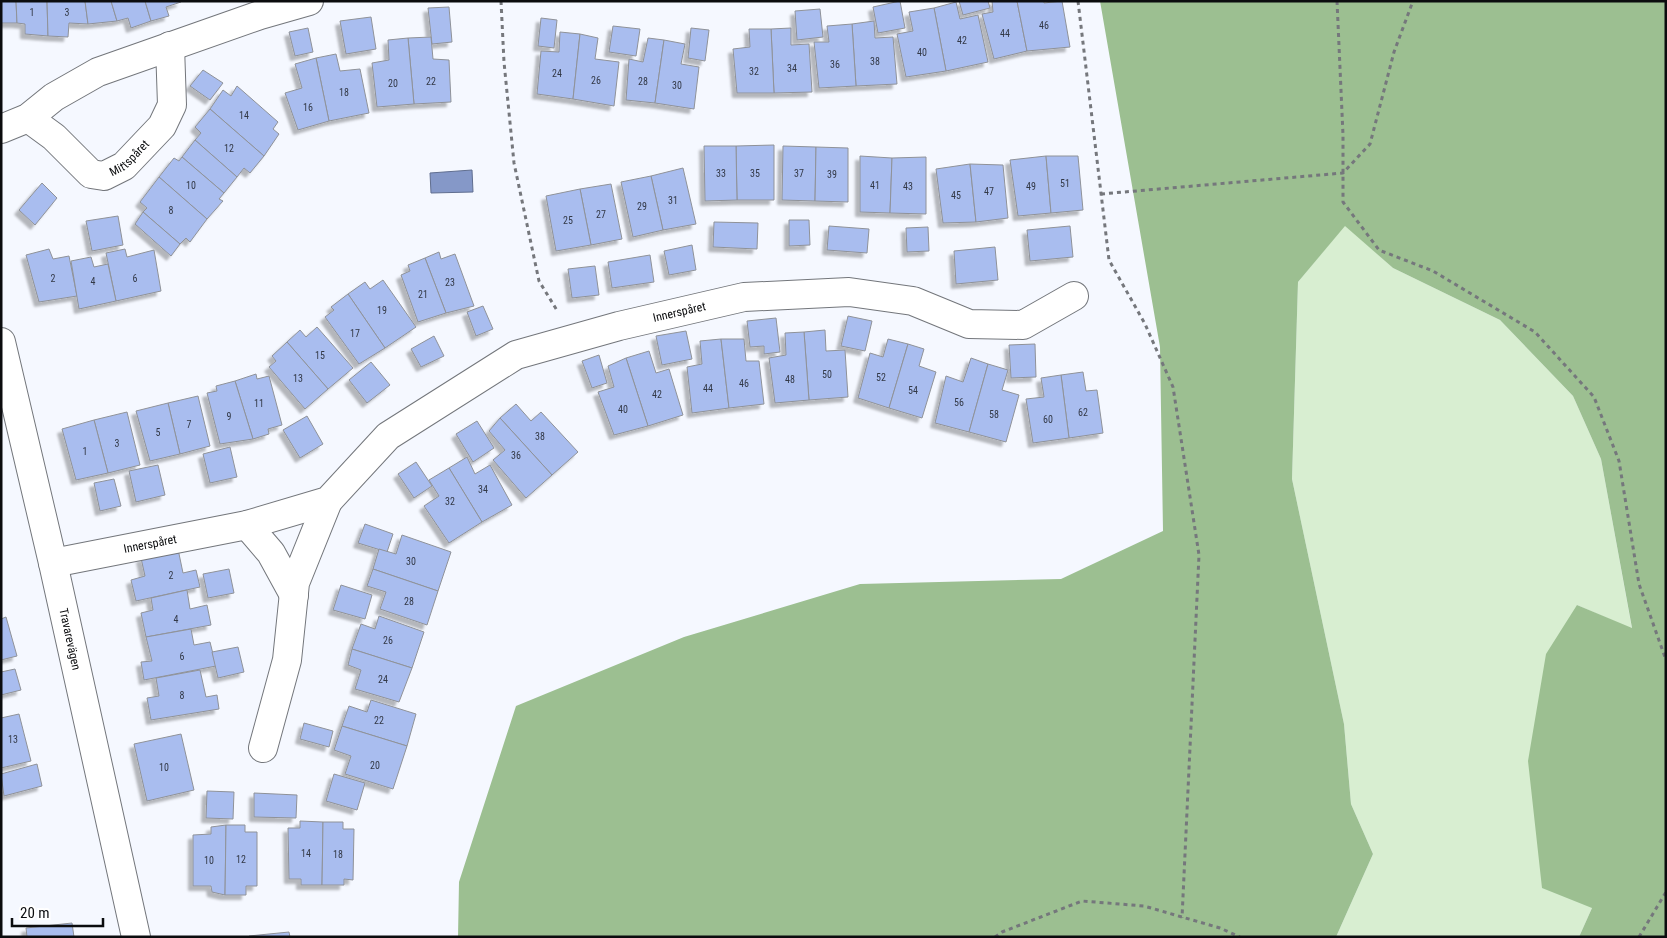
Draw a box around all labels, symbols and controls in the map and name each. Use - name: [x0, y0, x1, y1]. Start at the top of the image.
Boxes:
- house number: 1: [30, 7, 34, 18]
- house number: 3: [65, 7, 70, 18]
- house number: 46: [1039, 20, 1049, 31]
- house number: 44: [1000, 28, 1010, 39]
- house number: 42: [957, 35, 967, 46]
- house number: 40: [917, 47, 927, 58]
- house number: 38: [870, 56, 880, 67]
- house number: 36: [830, 59, 840, 70]
- house number: 34: [787, 63, 797, 74]
- house number: 32: [749, 66, 759, 77]
- house number: 24: [552, 68, 562, 79]
- house number: 26: [591, 75, 601, 86]
- house number: 22: [426, 76, 436, 87]
- house number: 28: [638, 76, 648, 87]
- house number: 20: [388, 78, 398, 89]
- house number: 30: [672, 80, 682, 91]
- house number: 18: [339, 87, 349, 98]
- house number: 16: [303, 102, 313, 113]
- house number: 14: [239, 110, 249, 121]
- street label: Mittspåret: [107, 137, 152, 179]
- house number: 12: [224, 143, 234, 154]
- house number: 33: [716, 168, 726, 179]
- house number: 35: [750, 168, 760, 179]
- house number: 37: [794, 168, 804, 179]
- house number: 39: [827, 169, 837, 180]
- house number: 51: [1060, 178, 1070, 189]
- house number: 10: [186, 180, 196, 191]
- house number: 41: [870, 180, 880, 191]
- house number: 43: [903, 181, 913, 192]
- house number: 49: [1026, 181, 1036, 192]
- house number: 47: [984, 186, 994, 197]
- house number: 45: [951, 190, 961, 201]
- house number: 31: [668, 195, 678, 206]
- house number: 29: [637, 201, 647, 212]
- house number: 8: [169, 205, 174, 216]
- house number: 27: [596, 209, 606, 220]
- house number: 25: [563, 215, 573, 226]
- house number: 2: [51, 273, 56, 284]
- house number: 6: [133, 273, 138, 284]
- house number: 4: [91, 276, 96, 287]
- house number: 23: [445, 277, 455, 288]
- house number: 21: [418, 289, 428, 300]
- street label: Innerspåret: [652, 299, 708, 325]
- house number: 19: [377, 305, 387, 316]
- house number: 17: [350, 328, 360, 339]
- house number: 15: [315, 350, 325, 361]
- house number: 50: [822, 369, 832, 380]
- house number: 52: [876, 372, 886, 383]
- house number: 13: [293, 373, 303, 384]
- house number: 48: [785, 374, 795, 385]
- house number: 46: [739, 378, 749, 389]
- house number: 44: [703, 383, 713, 394]
- house number: 54: [908, 385, 918, 396]
- house number: 42: [652, 389, 662, 400]
- house number: 56: [954, 397, 964, 408]
- house number: 11: [254, 398, 264, 409]
- house number: 40: [618, 404, 628, 415]
- house number: 62: [1078, 407, 1088, 418]
- house number: 58: [989, 409, 999, 420]
- house number: 9: [227, 411, 232, 422]
- house number: 60: [1043, 414, 1053, 425]
- house number: 7: [187, 419, 192, 430]
- house number: 5: [156, 427, 161, 438]
- house number: 38: [535, 431, 545, 442]
- house number: 3: [115, 438, 120, 449]
- house number: 1: [83, 446, 87, 457]
- house number: 36: [511, 450, 521, 461]
- house number: 34: [478, 484, 488, 495]
- house number: 32: [445, 496, 455, 507]
- street label: Innerspåret: [122, 532, 178, 556]
- house number: 30: [406, 556, 416, 567]
- house number: 2: [169, 570, 174, 581]
- house number: 28: [404, 596, 414, 607]
- street label: Travarevägen: [56, 607, 84, 672]
- house number: 4: [174, 614, 179, 625]
- house number: 26: [383, 635, 393, 646]
- house number: 6: [180, 651, 185, 662]
- house number: 24: [378, 674, 388, 685]
- house number: 8: [180, 690, 185, 701]
- house number: 22: [374, 715, 384, 726]
- house number: 13: [8, 734, 18, 745]
- house number: 20: [370, 760, 380, 771]
- house number: 10: [159, 762, 169, 773]
- house number: 14: [301, 848, 311, 859]
- house number: 18: [333, 849, 343, 860]
- house number: 12: [236, 854, 246, 865]
- house number: 10: [204, 855, 214, 866]
- scale bar: [12, 896, 104, 928]
- text: 20 m: [20, 904, 50, 922]

